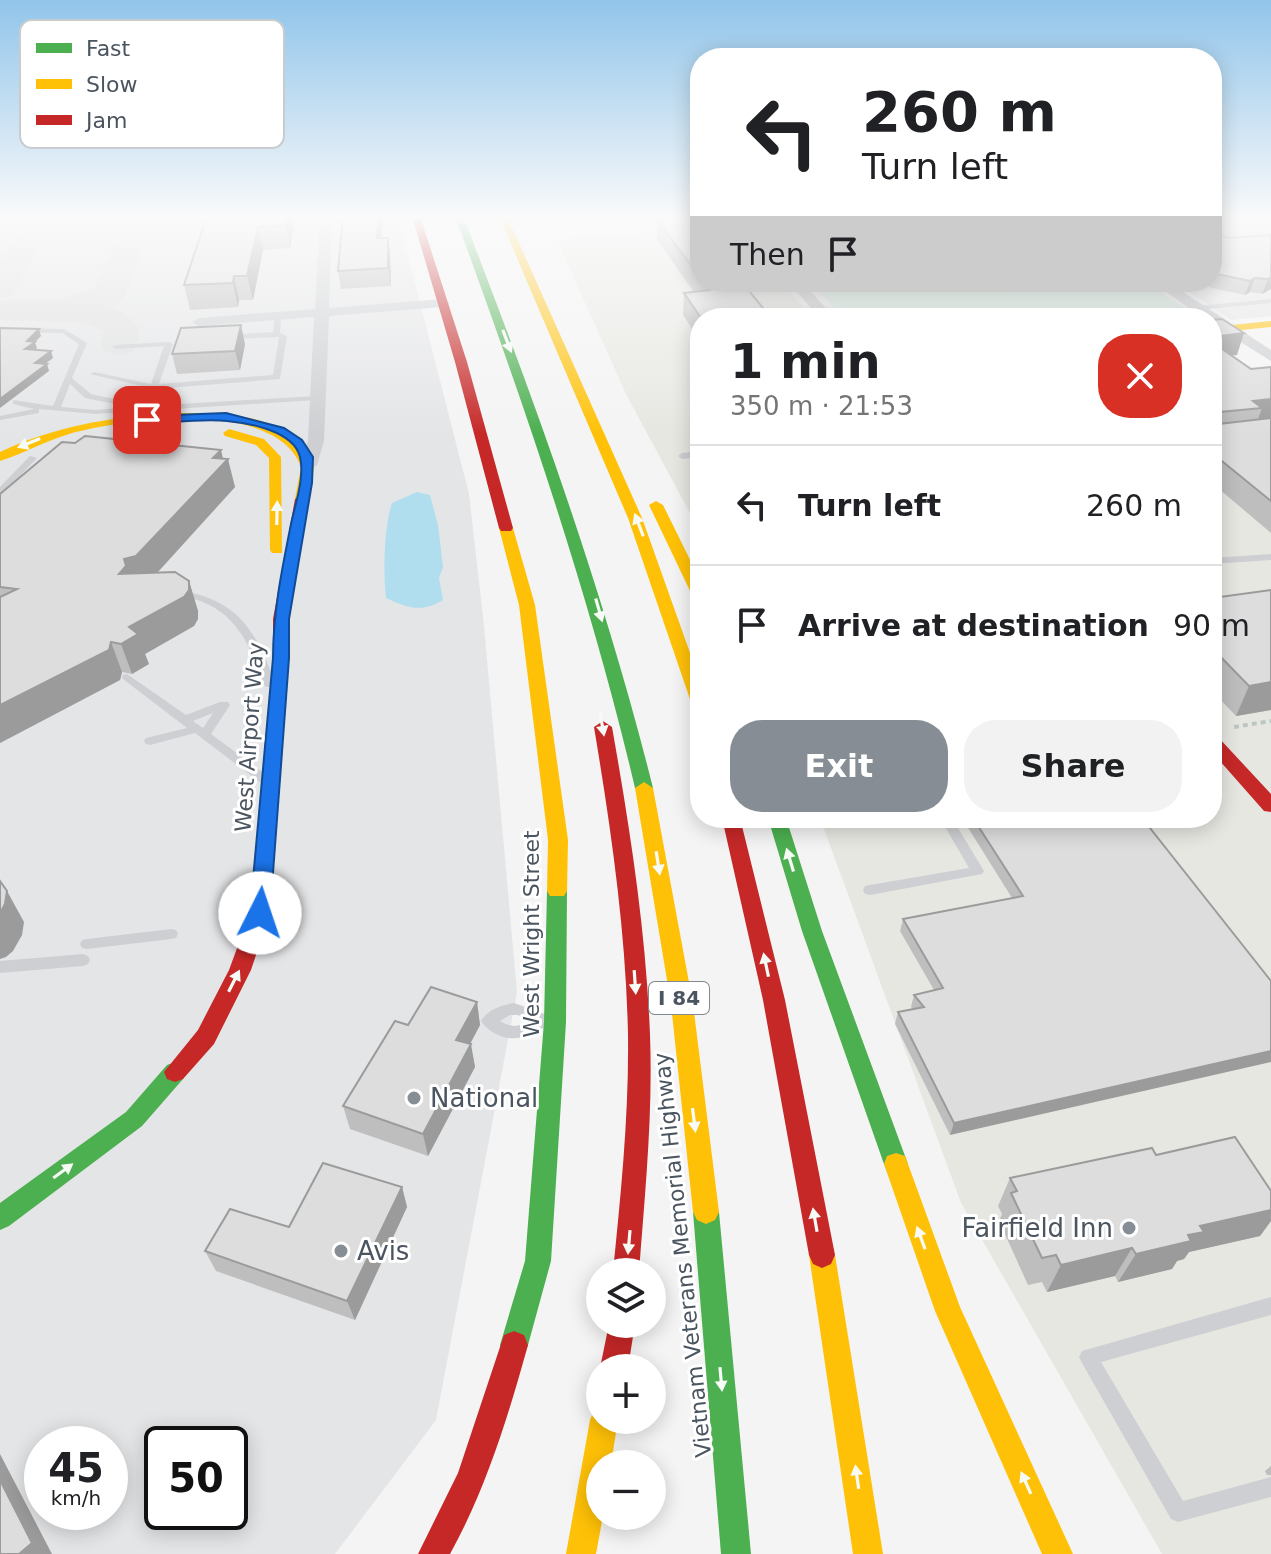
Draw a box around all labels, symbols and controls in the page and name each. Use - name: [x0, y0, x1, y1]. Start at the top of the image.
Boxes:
- legend: [20, 20, 284, 148]
- text: Fast: [86, 36, 131, 61]
- text: Slow: [86, 72, 138, 97]
- text: 260 m: [862, 79, 1057, 144]
- icon: left: [730, 80, 834, 184]
- text: Jam: [84, 108, 127, 133]
- text: Turn left: [862, 146, 1008, 187]
- icon: arrive: [821, 232, 865, 276]
- text: Then: [730, 237, 805, 272]
- one-way arrow: [501, 329, 514, 353]
- text: 1 min: [730, 333, 881, 389]
- button: close: [1098, 334, 1182, 418]
- pin: [113, 386, 181, 454]
- text: 350 m · 21:53: [730, 391, 913, 421]
- icon: arrive: [125, 398, 169, 442]
- one-way arrow: [17, 437, 41, 450]
- icon: left: [730, 483, 774, 527]
- text: Turn left: [798, 488, 941, 523]
- text: 260 m: [1086, 488, 1182, 523]
- one-way arrow: [271, 500, 283, 525]
- one-way arrow: [632, 513, 645, 537]
- one-way arrow: [594, 597, 606, 622]
- icon: arrive: [730, 603, 774, 647]
- text: Arrive at destination: [798, 608, 1149, 643]
- text: 90 m: [1173, 608, 1250, 643]
- street label: West Airport Way: [230, 641, 269, 833]
- one-way arrow: [597, 712, 609, 737]
- button: Exit: [730, 720, 948, 812]
- button: Share: [964, 720, 1182, 812]
- street label: West Wright Street: [519, 830, 544, 1038]
- one-way arrow: [784, 847, 796, 871]
- one-way arrow: [653, 850, 665, 875]
- position arrow: [218, 871, 302, 955]
- one-way arrow: [759, 952, 771, 977]
- one-way arrow: [227, 970, 241, 993]
- one-way arrow: [629, 970, 642, 995]
- road number: I 84: [649, 982, 709, 1014]
- street label: Vietnam Veterans Memorial Highway: [649, 1051, 716, 1459]
- place label: National: [430, 1083, 538, 1113]
- marker: National: [405, 1089, 423, 1107]
- one-way arrow: [688, 1108, 701, 1133]
- one-way arrow: [53, 1164, 73, 1180]
- one-way arrow: [808, 1207, 820, 1232]
- place label: Fairfield Inn: [962, 1213, 1113, 1243]
- marker: Fairfield Inn: [1120, 1219, 1138, 1237]
- one-way arrow: [915, 1225, 927, 1249]
- one-way arrow: [622, 1230, 635, 1255]
- place label: Avis: [357, 1236, 409, 1266]
- marker: Avis: [332, 1242, 350, 1260]
- map controls: [586, 1258, 666, 1530]
- button: layers: [586, 1258, 666, 1338]
- button: +: [586, 1354, 666, 1434]
- one-way arrow: [714, 1367, 727, 1392]
- speed limit sign: 50: [144, 1426, 248, 1530]
- text: 45: [48, 1445, 104, 1491]
- button: −: [586, 1450, 666, 1530]
- one-way arrow: [850, 1464, 863, 1489]
- one-way arrow: [1019, 1471, 1033, 1495]
- text: km/h: [51, 1486, 101, 1510]

